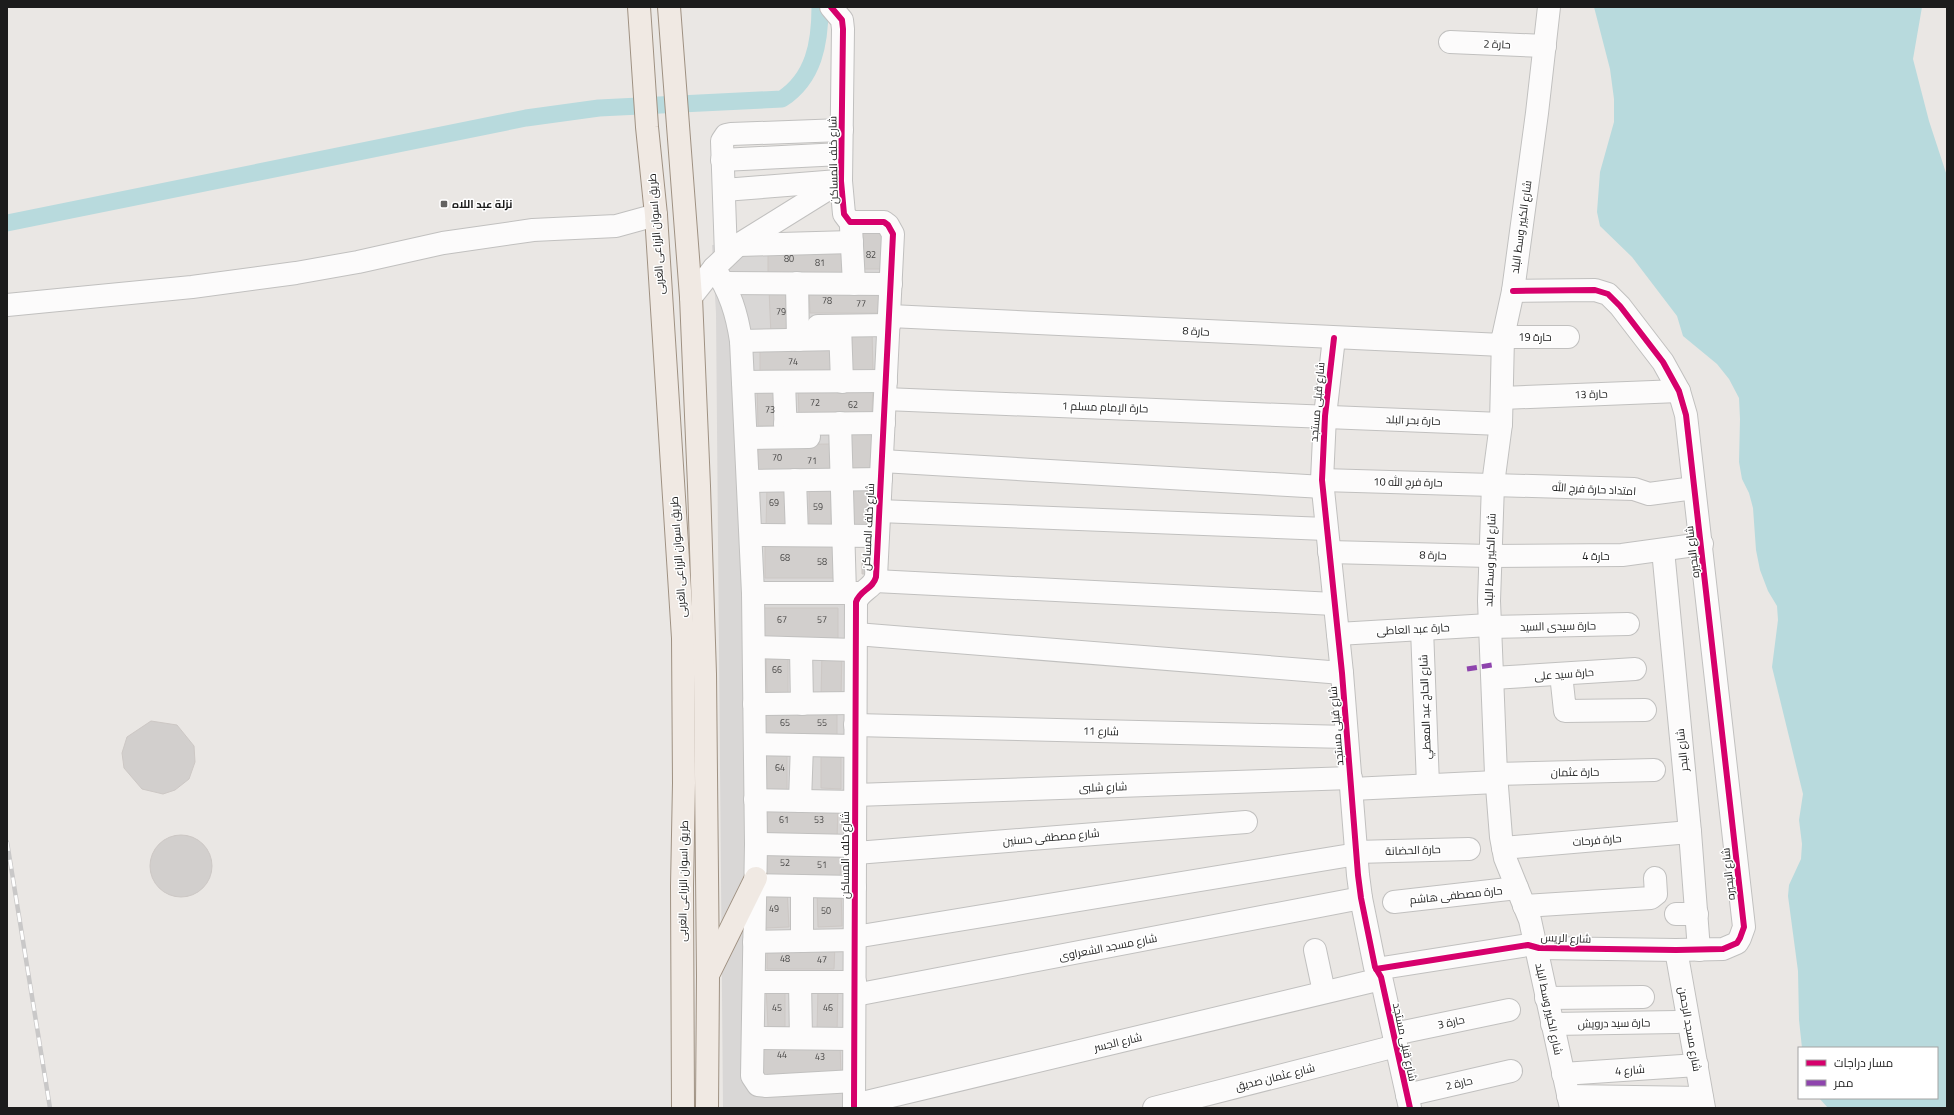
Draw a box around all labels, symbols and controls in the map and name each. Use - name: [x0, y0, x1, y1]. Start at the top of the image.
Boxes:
- street label: حارة 2: [1483, 36, 1511, 52]
- street label: شارع خلف المساكن: [824, 116, 842, 204]
- street label: طريق اسوان الزراعى الغربى: [644, 173, 668, 295]
- street label: شارع الكبير وسط البلد: [1507, 179, 1535, 275]
- place label: نزلة عبد اللاه: [452, 196, 513, 212]
- marker: نزلة عبد اللاه: [439, 199, 449, 209]
- house number: 82: [866, 248, 876, 261]
- house number: 80: [784, 252, 794, 265]
- house number: 81: [815, 256, 825, 269]
- house number: 78: [822, 294, 832, 307]
- house number: 77: [856, 297, 866, 310]
- house number: 79: [776, 305, 786, 318]
- street label: حارة 8: [1182, 322, 1210, 340]
- street label: حارة 19: [1518, 329, 1552, 345]
- house number: 74: [788, 355, 798, 368]
- street label: شارع قبلى مستجد: [1306, 362, 1328, 442]
- street label: حارة 13: [1574, 385, 1608, 403]
- house number: 72: [810, 396, 820, 409]
- street label: حارة الإمام مسلم 1: [1062, 397, 1148, 417]
- house number: 62: [848, 398, 858, 411]
- house number: 73: [765, 403, 775, 416]
- street label: حارة بحر البلد: [1385, 411, 1441, 429]
- house number: 70: [772, 451, 782, 464]
- house number: 71: [807, 454, 817, 467]
- street label: حارة فرج الله 10: [1373, 473, 1443, 491]
- street label: امتداد حارة فرج الله: [1552, 479, 1636, 499]
- street label: شارع خلف المساكن: [858, 483, 878, 571]
- street label: طريق اسوان الزراعى الغربى: [666, 496, 690, 618]
- house number: 69: [769, 496, 779, 509]
- house number: 59: [813, 500, 823, 513]
- street label: شارع الكبير وسط البلد: [1480, 513, 1500, 607]
- street label: شارع البحيره: [1681, 525, 1703, 579]
- street label: حارة 8: [1419, 547, 1447, 563]
- street label: حارة 4: [1582, 548, 1610, 564]
- house number: 68: [780, 551, 790, 564]
- house number: 58: [817, 555, 827, 568]
- house number: 67: [777, 613, 787, 626]
- house number: 57: [817, 613, 827, 626]
- street label: حارة سيدى السيد: [1520, 617, 1596, 635]
- street label: حارة عبد العاطى: [1376, 619, 1450, 639]
- street label: شارع الحاج عبد المعطي: [1415, 654, 1436, 760]
- house number: 66: [772, 663, 782, 676]
- street label: حارة سيد على: [1534, 664, 1594, 684]
- street label: شارع قبلى مستجد: [1325, 686, 1347, 766]
- house number: 65: [780, 716, 790, 729]
- house number: 55: [817, 716, 827, 729]
- street label: شارع 11: [1083, 723, 1119, 739]
- street label: شارع البحر: [1672, 728, 1692, 773]
- house number: 64: [775, 761, 785, 774]
- street label: حارة عثمان: [1550, 764, 1600, 780]
- street label: شارع شلبى: [1079, 778, 1127, 796]
- street label: شارع خلف المساكن: [837, 811, 853, 899]
- house number: 61: [779, 813, 789, 826]
- house number: 53: [814, 813, 824, 826]
- street label: طريق اسوان الزراعى الغربى: [674, 820, 692, 942]
- street label: شارع مصطفى حسنين: [1002, 825, 1100, 849]
- street label: حارة فرحات: [1572, 830, 1622, 850]
- street label: حارة الحضانة: [1385, 841, 1441, 859]
- street label: شارع البحيره: [1717, 847, 1739, 901]
- house number: 52: [780, 856, 790, 869]
- house number: 51: [817, 858, 827, 871]
- street label: حارة مصطفى هاشم: [1409, 882, 1503, 908]
- house number: 49: [769, 902, 779, 915]
- house number: 50: [821, 904, 831, 917]
- street label: شارع الريس: [1540, 929, 1592, 947]
- street label: شارع مسجد الشعراوى: [1058, 930, 1158, 964]
- house number: 48: [780, 952, 790, 965]
- house number: 47: [817, 953, 827, 966]
- street label: شارع الكبير وسط البلد: [1531, 961, 1567, 1057]
- street label: شارع مسجد الرحمن: [1675, 985, 1705, 1073]
- house number: 45: [772, 1001, 782, 1014]
- house number: 46: [823, 1001, 833, 1014]
- street label: شارع قبلى مستجد: [1389, 1001, 1421, 1083]
- street label: حارة 3: [1436, 1011, 1466, 1033]
- street label: حارة سيد درويش: [1578, 1014, 1650, 1032]
- street label: شارع الجسر: [1091, 1029, 1144, 1056]
- legend: [1798, 1047, 1938, 1099]
- house number: 44: [777, 1048, 787, 1061]
- house number: 43: [815, 1050, 825, 1063]
- text: مسار دراجات: [1834, 1053, 1893, 1072]
- street label: شارع عثمان صديق: [1233, 1059, 1317, 1095]
- street label: شارع 4: [1615, 1061, 1645, 1079]
- street label: حارة 2: [1444, 1072, 1474, 1094]
- text: ممر: [1833, 1073, 1853, 1092]

